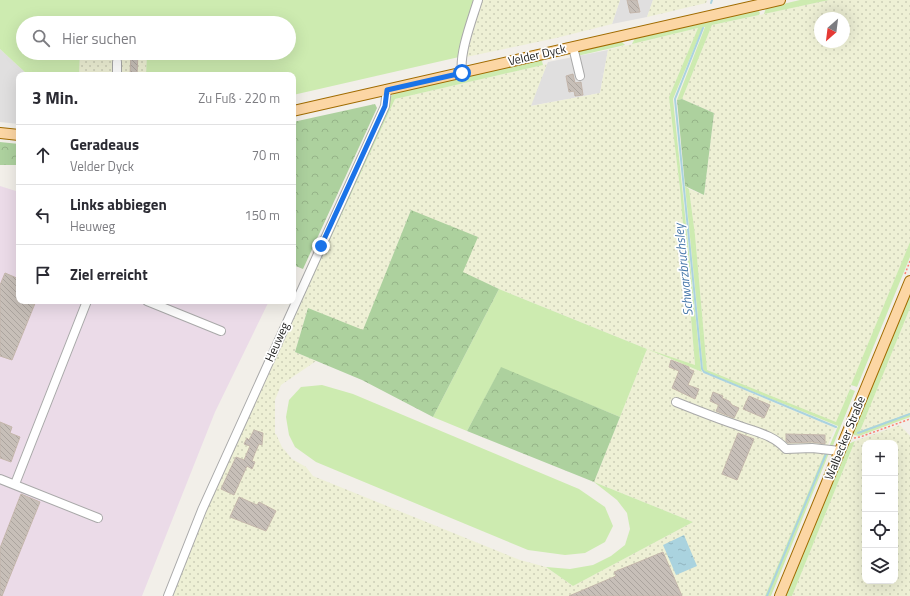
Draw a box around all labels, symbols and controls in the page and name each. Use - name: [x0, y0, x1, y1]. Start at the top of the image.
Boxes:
- north arrow: [814, 12, 850, 48]
- search box: [16, 16, 296, 60]
- icon: search: [30, 27, 52, 49]
- text: Hier suchen: [62, 27, 137, 50]
- street label: Velder Dyck: [506, 39, 568, 70]
- route start: [453, 64, 471, 82]
- text: 3 Min.: [32, 85, 78, 111]
- text: Zu Fuß · 220 m: [198, 88, 280, 108]
- text: Geradeaus: [70, 133, 139, 156]
- icon: ahead: [32, 144, 54, 166]
- text: 70 m: [252, 145, 280, 165]
- text: Velder Dyck: [70, 156, 134, 176]
- text: Links abbiegen: [70, 193, 167, 216]
- icon: left: [32, 204, 54, 226]
- text: 150 m: [244, 205, 280, 225]
- text: Heuweg: [70, 216, 115, 236]
- water label: Schwarzbruchsley: [668, 221, 698, 317]
- route end: [312, 237, 330, 255]
- text: Ziel erreicht: [70, 263, 148, 286]
- icon: arrive: [32, 264, 54, 286]
- street label: Heuweg: [259, 319, 294, 365]
- street label: Walbecker Straße: [819, 393, 870, 483]
- map controls: [862, 440, 898, 584]
- button: +: [862, 440, 898, 476]
- button: −: [862, 476, 898, 512]
- button: locate: [862, 512, 898, 548]
- button: layers: [862, 548, 898, 584]

